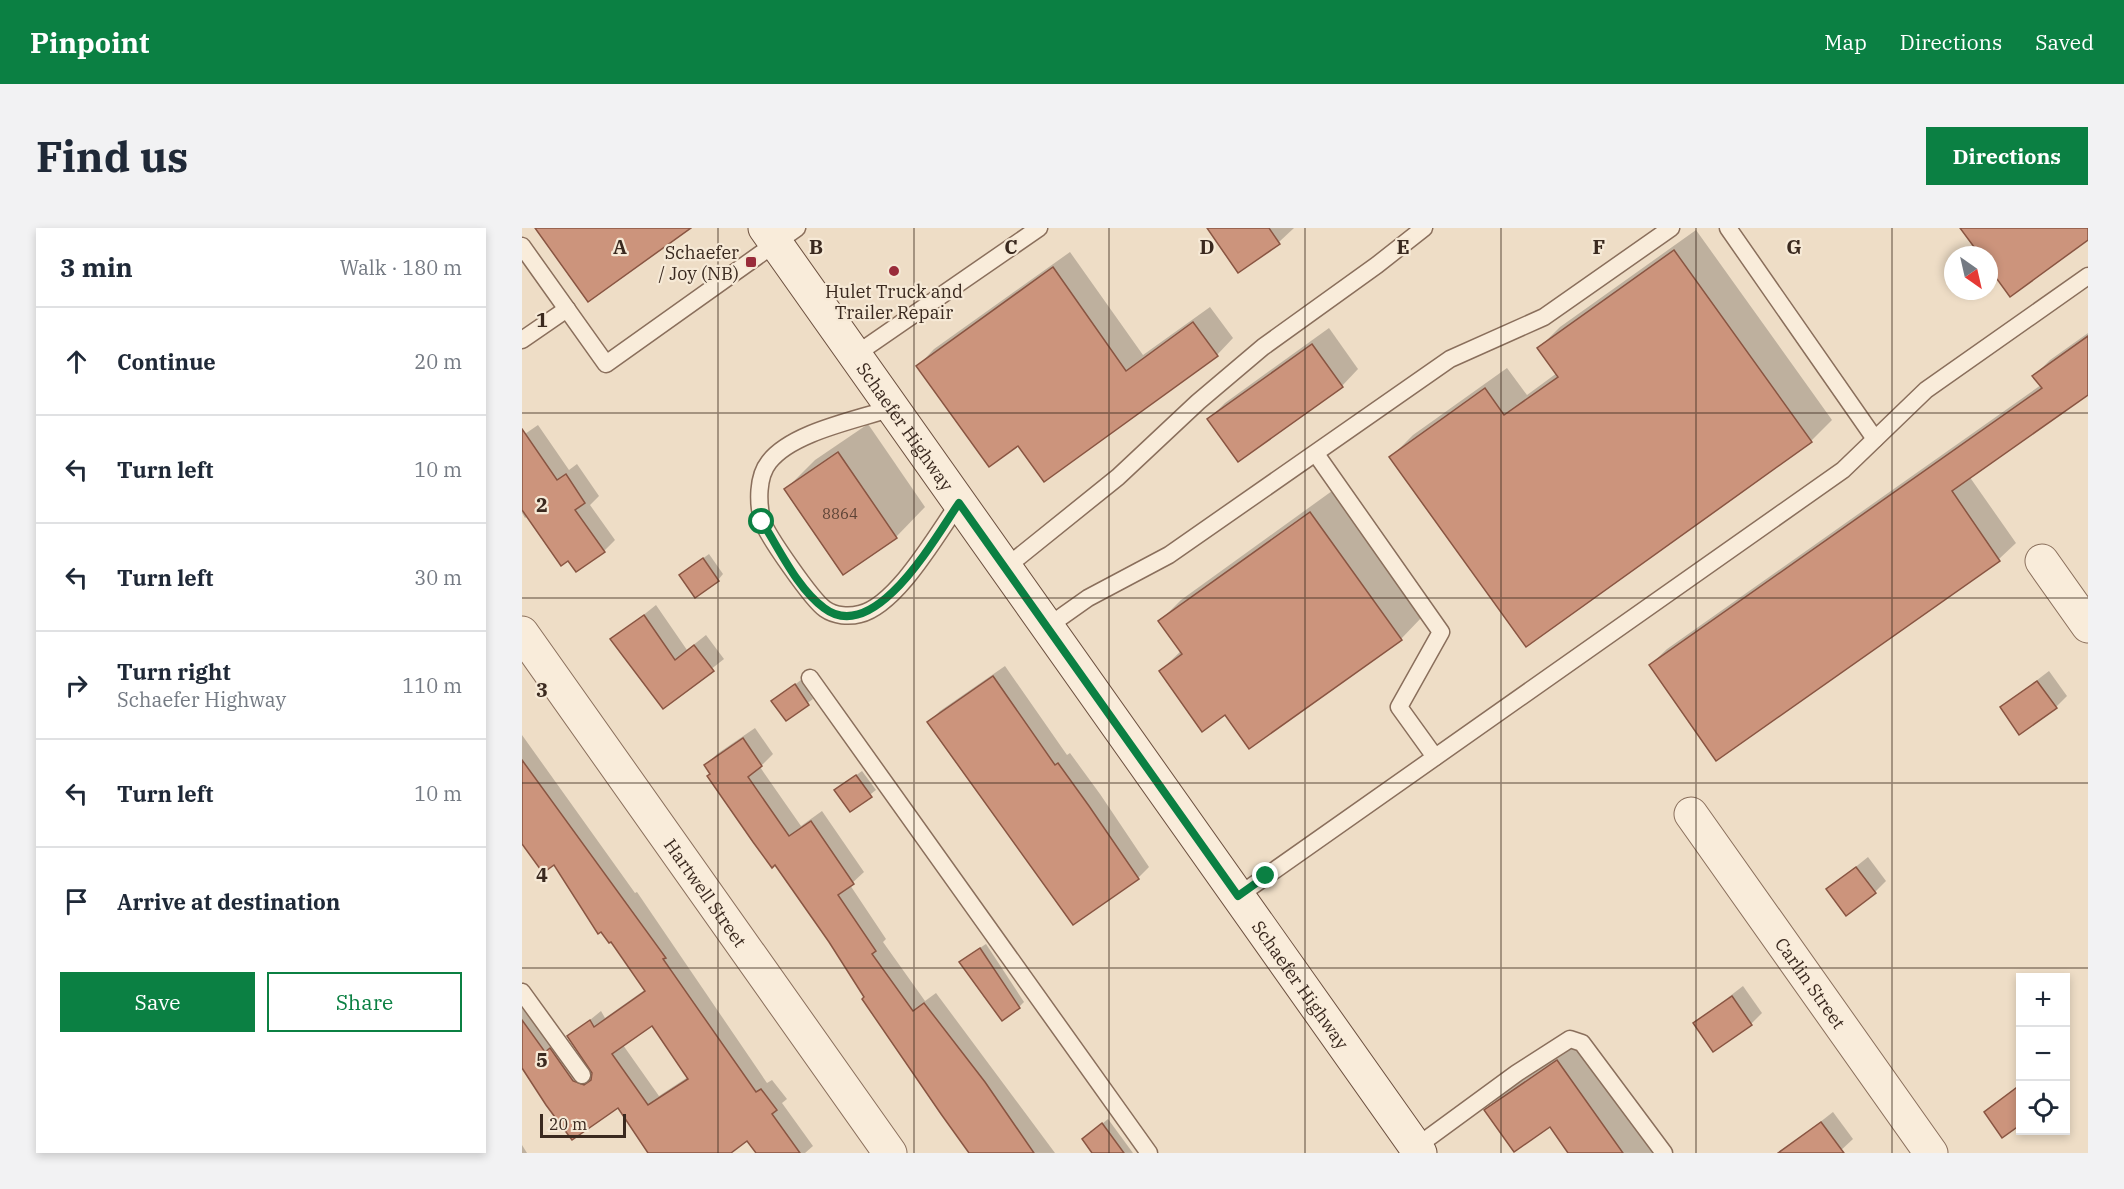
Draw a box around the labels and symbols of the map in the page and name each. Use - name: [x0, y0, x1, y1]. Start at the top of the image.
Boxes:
- text: A: [613, 233, 627, 260]
- text: B: [809, 233, 823, 260]
- text: C: [1004, 233, 1018, 260]
- text: D: [1199, 233, 1215, 260]
- text: E: [1396, 233, 1410, 260]
- text: F: [1593, 233, 1605, 260]
- text: G: [1786, 233, 1802, 260]
- place label: Schaefer / Joy (NB): [658, 241, 739, 285]
- north arrow: [1944, 246, 1998, 300]
- marker: Schaefer / Joy (NB): [744, 255, 758, 269]
- marker: Hulet Truck and Trailer Repair: [887, 264, 901, 278]
- place label: Hulet Truck and Trailer Repair: [825, 280, 963, 324]
- text: 1: [536, 306, 548, 333]
- street label: Schaefer Highway: [852, 358, 959, 495]
- text: 2: [536, 491, 548, 518]
- house number: 8864: [822, 504, 858, 523]
- route start: [748, 508, 774, 534]
- text: 3: [536, 676, 548, 703]
- street label: Hartwell Street: [659, 834, 752, 951]
- text: 4: [536, 861, 548, 888]
- route end: [1252, 862, 1278, 888]
- street label: Schaefer Highway: [1247, 916, 1354, 1054]
- street label: Carlin Street: [1770, 933, 1851, 1033]
- text: 5: [536, 1046, 548, 1073]
- scale bar: [540, 1111, 626, 1138]

